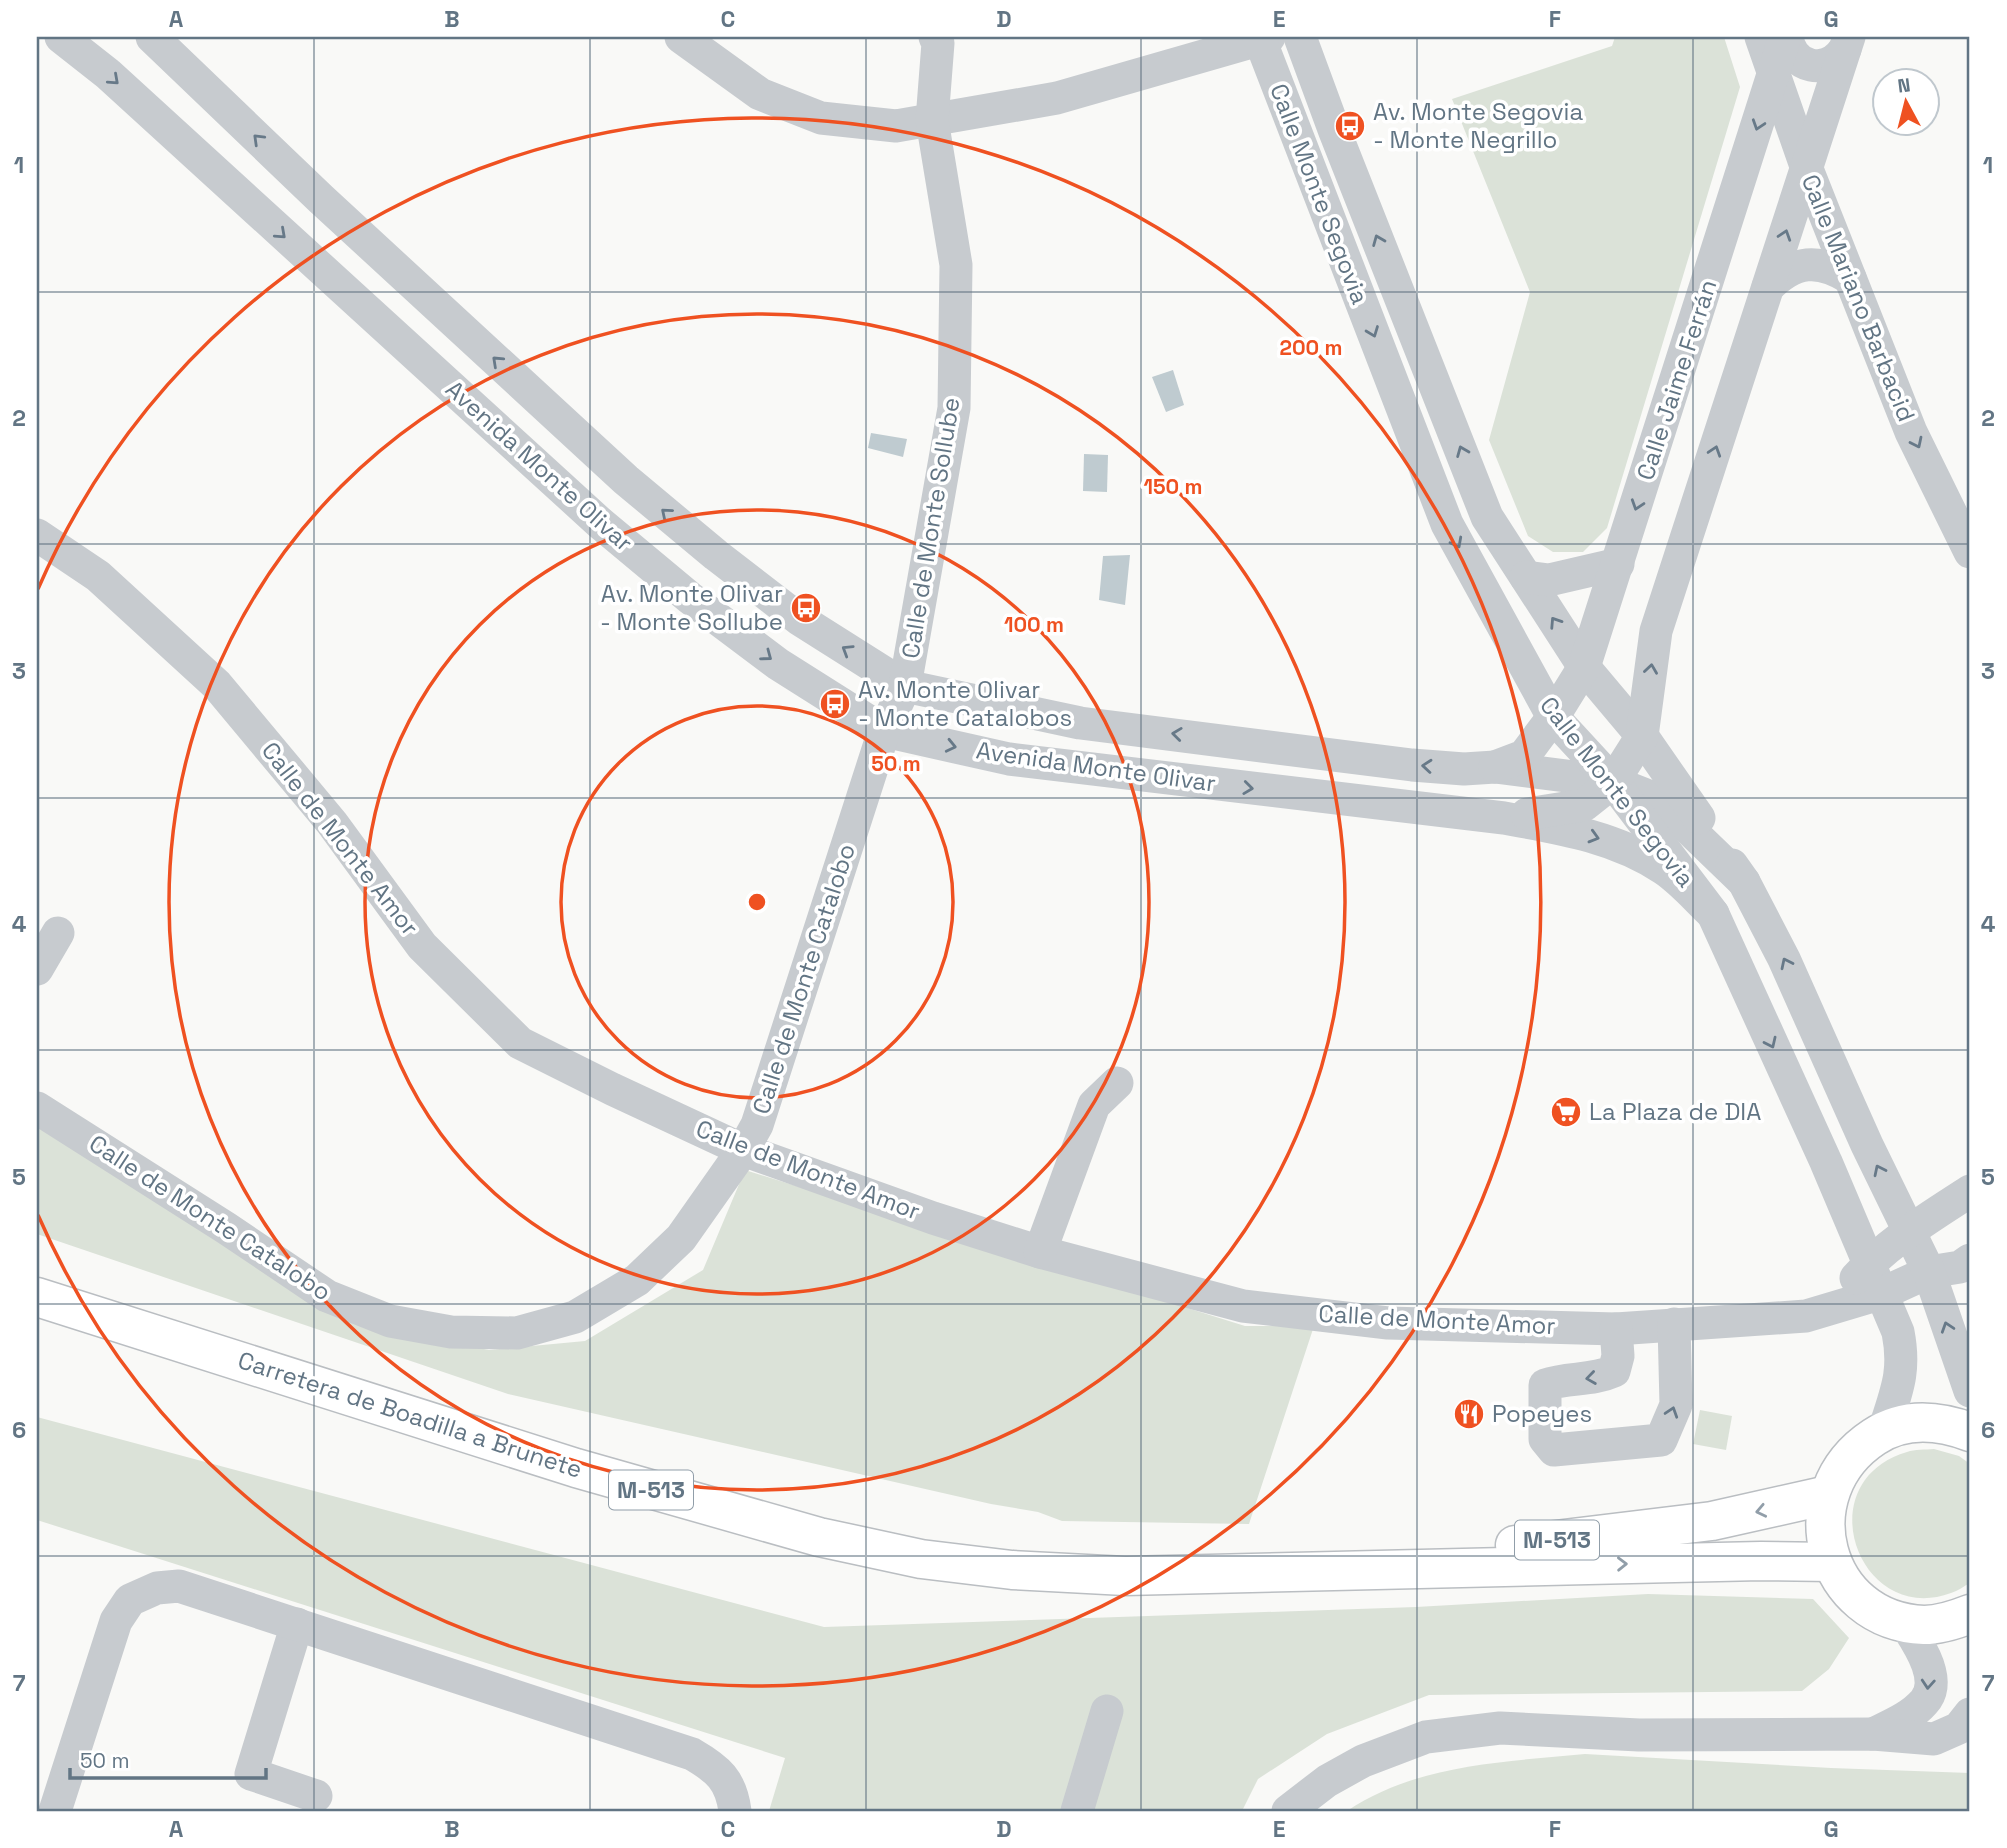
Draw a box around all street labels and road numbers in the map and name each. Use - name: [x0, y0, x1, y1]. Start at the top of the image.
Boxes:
- street label: Calle Monte Segovia: [1263, 79, 1376, 309]
- street label: Calle Mariano Barbacid: [1795, 170, 1922, 426]
- street label: Calle Jaime Ferrán: [1630, 276, 1724, 484]
- street label: Avenida Monte Olivar: [439, 373, 639, 558]
- street label: Calle de Monte Sollube: [895, 395, 966, 661]
- street label: Calle Monte Segovia: [1533, 690, 1702, 893]
- street label: Avenida Monte Olivar: [974, 734, 1218, 799]
- street label: Calle de Monte Amor: [255, 736, 426, 942]
- street label: Calle de Monte Catalobo: [745, 840, 862, 1118]
- street label: Calle de Monte Amor: [692, 1113, 925, 1227]
- street label: Calle de Monte Catalobo: [83, 1128, 337, 1307]
- street label: Calle de Monte Amor: [1318, 1298, 1556, 1341]
- street label: Carretera de Boadilla a Brunete: [234, 1344, 586, 1485]
- road number: M-513: [609, 1470, 693, 1510]
- road number: M-513: [1515, 1520, 1599, 1560]

